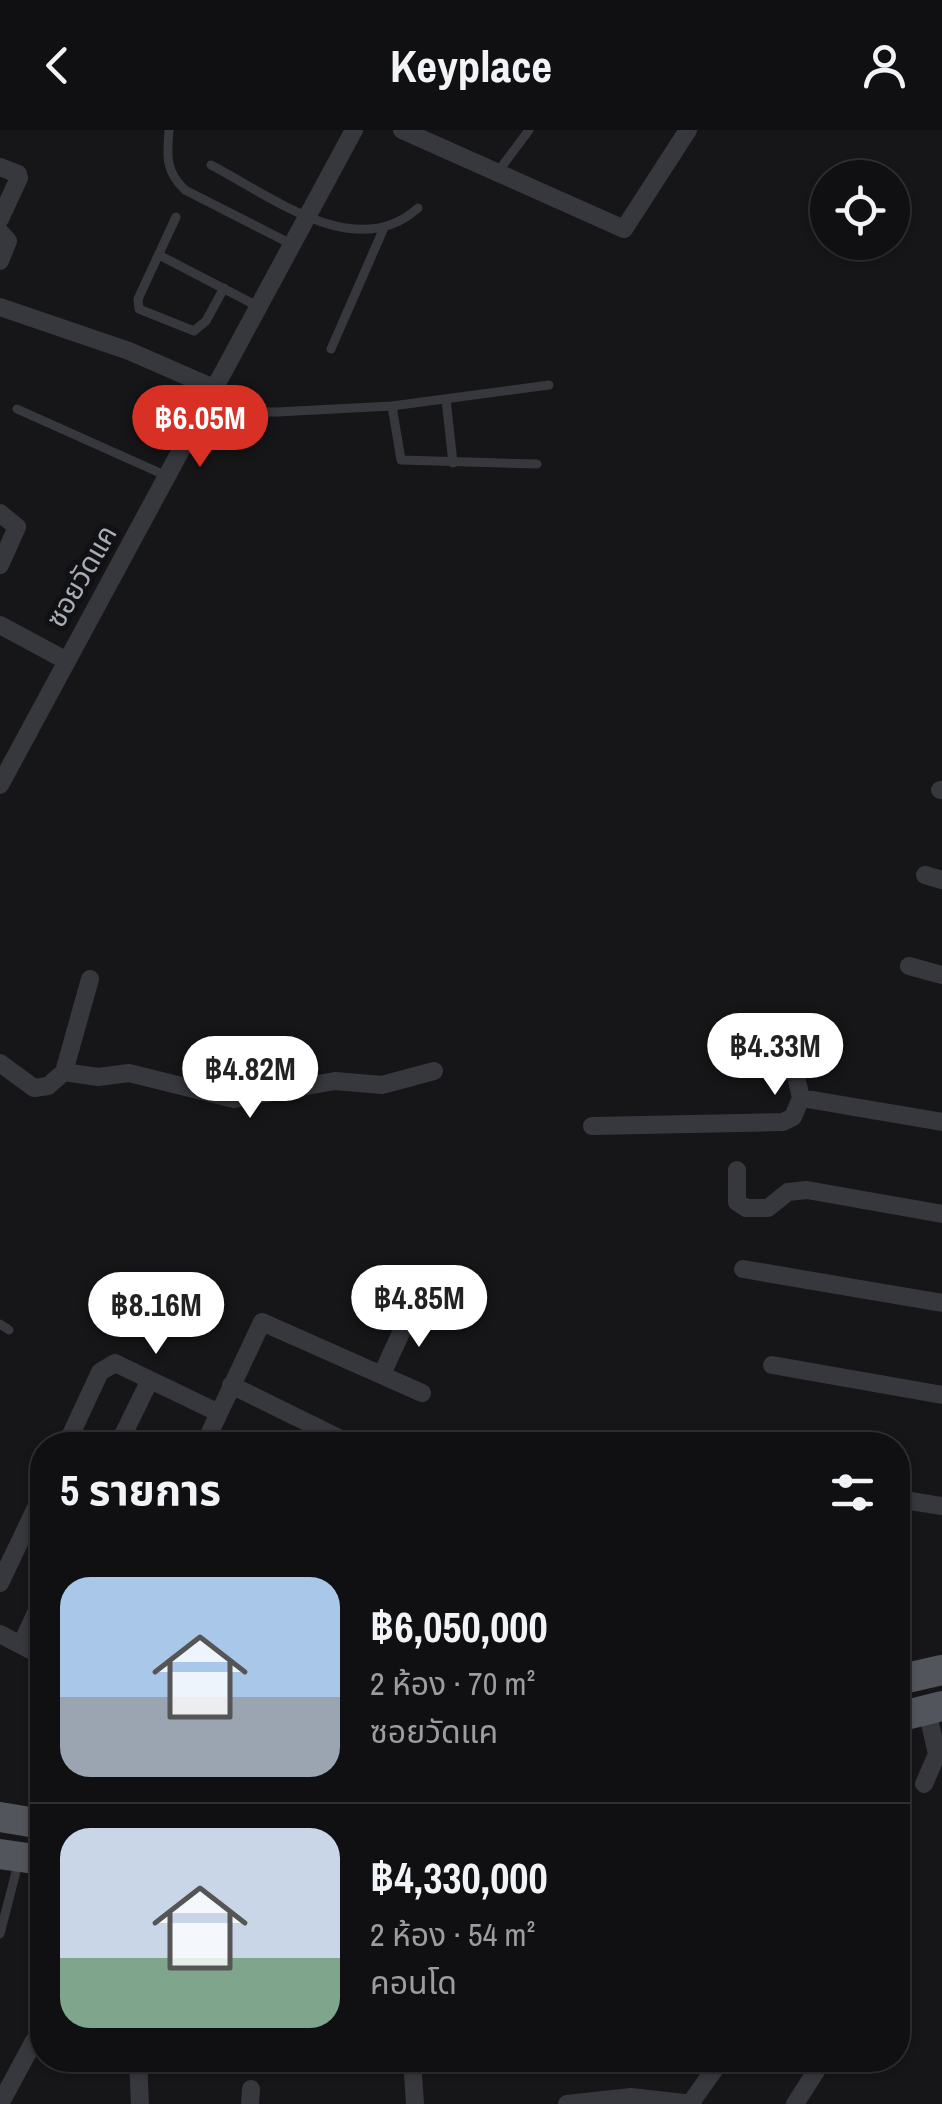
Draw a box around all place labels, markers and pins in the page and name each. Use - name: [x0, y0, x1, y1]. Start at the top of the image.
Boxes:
- pin: ฿6.05M: [119, 385, 281, 470]
- pin: ฿4.33M: [694, 1013, 856, 1098]
- pin: ฿4.82M: [169, 1036, 331, 1121]
- pin: ฿4.85M: [338, 1265, 500, 1350]
- pin: ฿8.16M: [75, 1272, 237, 1357]

